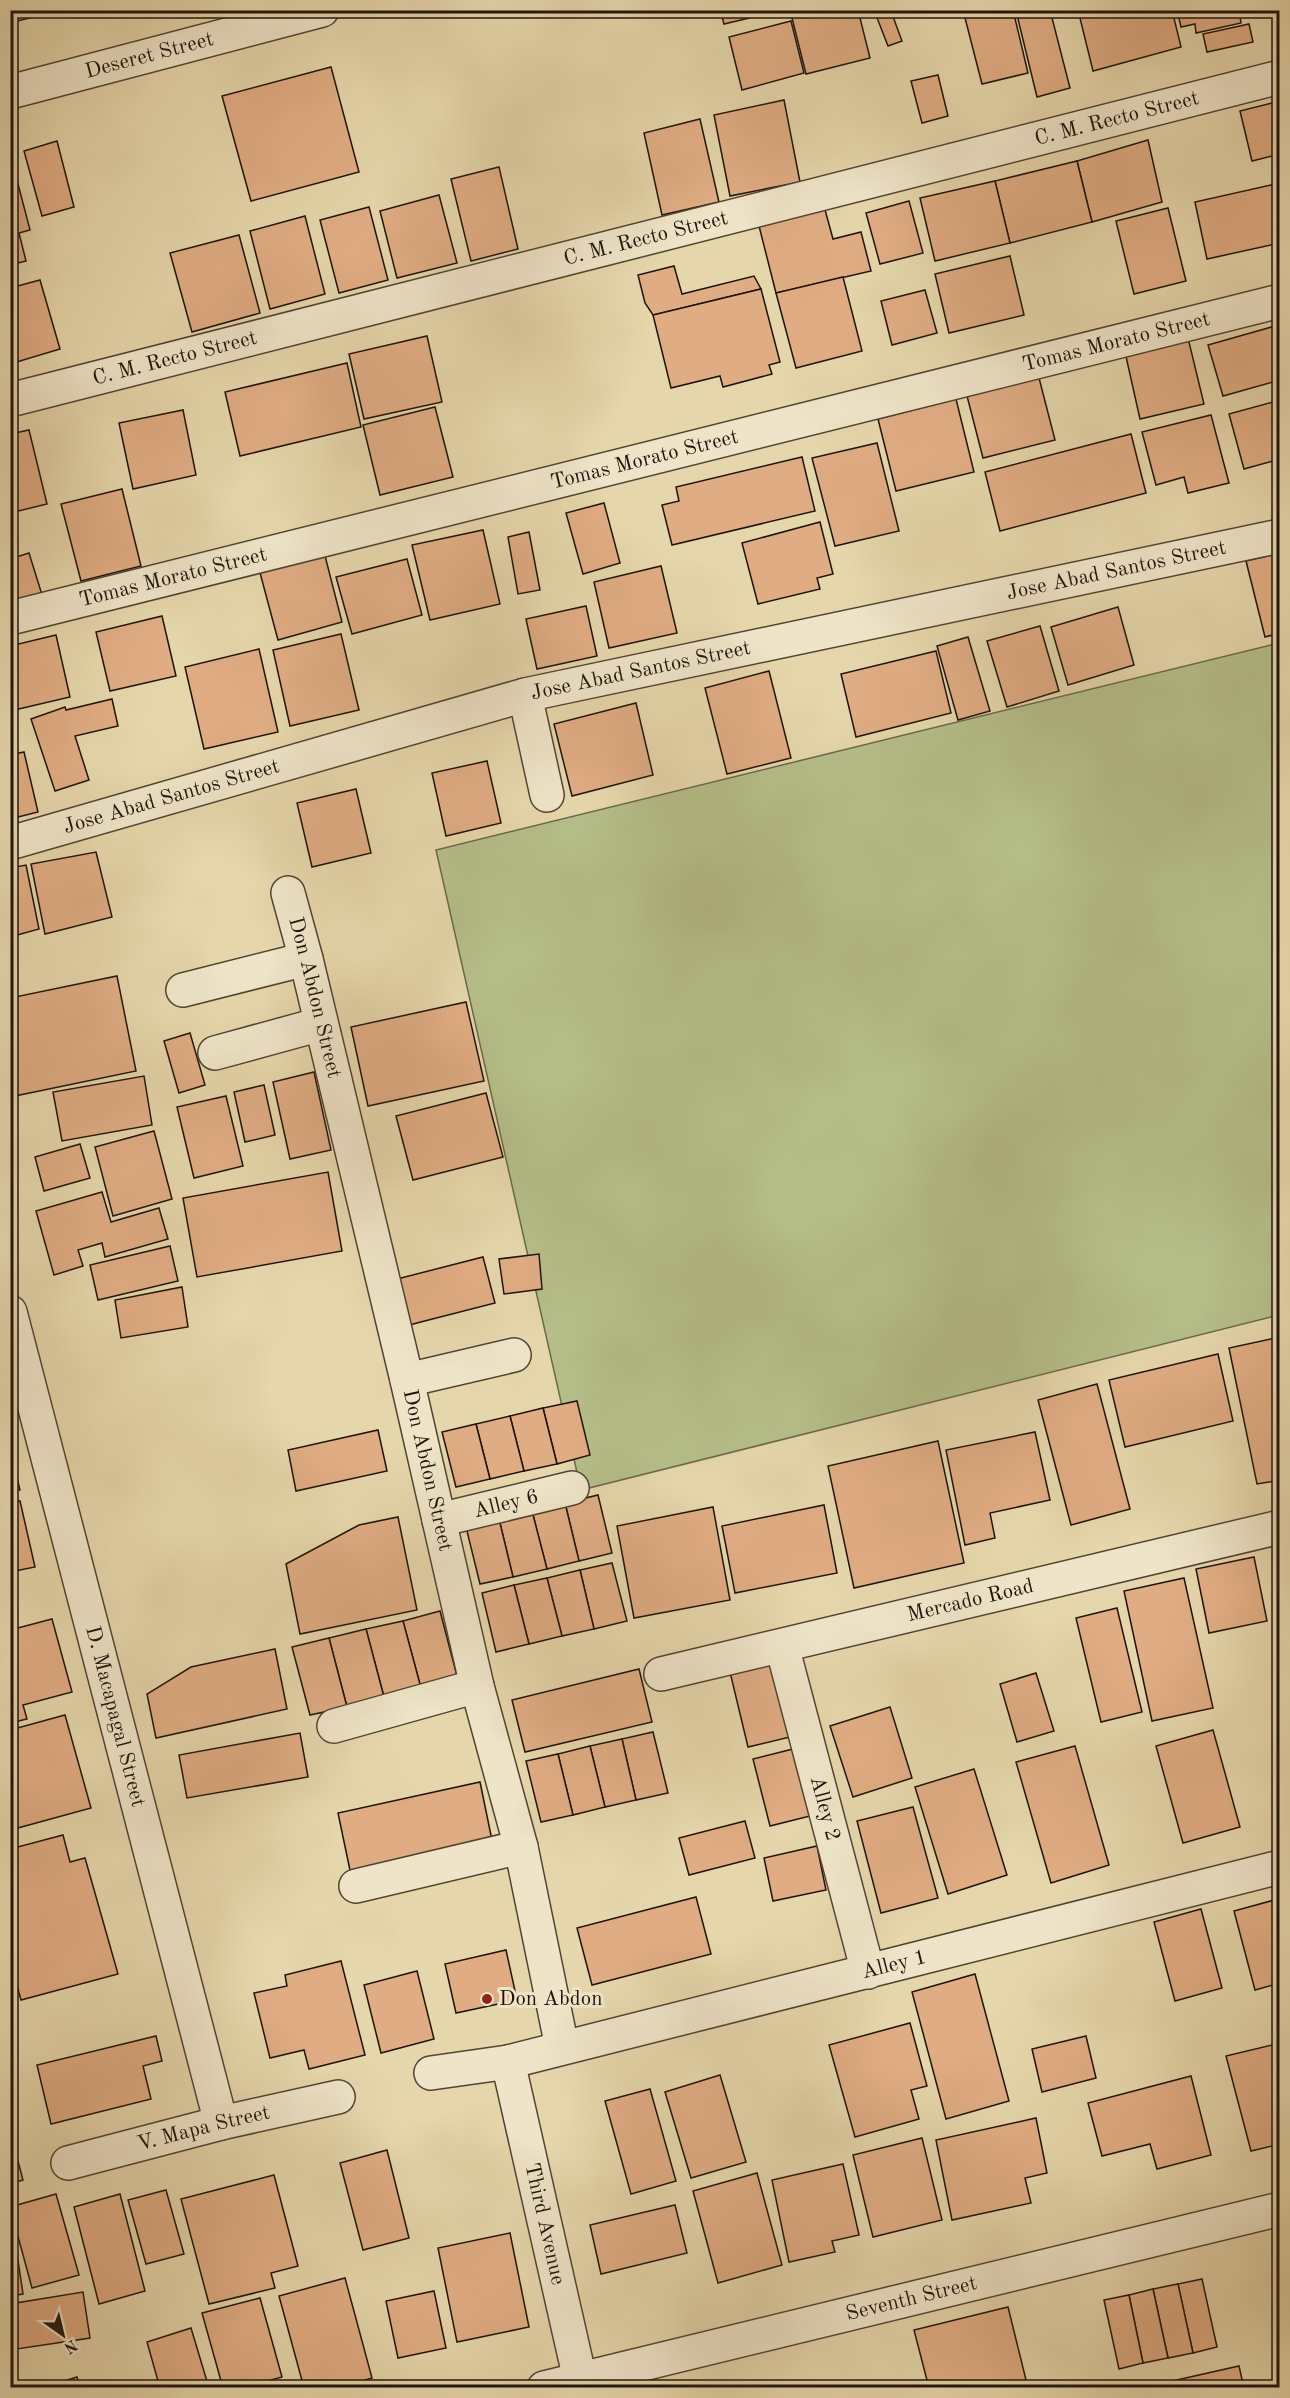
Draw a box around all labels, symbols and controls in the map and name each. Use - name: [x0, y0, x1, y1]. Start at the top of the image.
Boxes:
- street label: Deseret Street: [83, 28, 216, 82]
- street label: C. M. Recto Street: [1033, 88, 1201, 149]
- street label: C. M. Recto Street: [562, 207, 730, 269]
- street label: Tomas Morato Street: [1020, 308, 1212, 375]
- street label: C. M. Recto Street: [91, 327, 259, 389]
- street label: Tomas Morato Street: [549, 426, 740, 493]
- street label: Jose Abad Santos Street: [1005, 537, 1228, 604]
- street label: Tomas Morato Street: [77, 544, 269, 611]
- street label: Jose Abad Santos Street: [529, 637, 752, 704]
- street label: Jose Abad Santos Street: [61, 756, 282, 838]
- street label: Don Abdon Street: [285, 915, 345, 1080]
- street label: Don Abdon Street: [399, 1387, 456, 1553]
- street label: Alley 6: [471, 1486, 541, 1522]
- street label: Mercado Road: [905, 1575, 1036, 1626]
- street label: D. Macapagal Street: [82, 1624, 149, 1809]
- street label: Alley 2: [806, 1774, 843, 1843]
- street label: Alley 1: [859, 1946, 929, 1983]
- place label: Don Abdon: [499, 1989, 603, 2010]
- marker: Don Abdon: [480, 1992, 494, 2006]
- street label: V. Mapa Street: [135, 2102, 272, 2155]
- street label: Third Avenue: [521, 2161, 569, 2287]
- street label: Seventh Street: [844, 2273, 979, 2325]
- north arrow: [33, 2305, 93, 2365]
- text: N: [60, 2336, 80, 2356]

